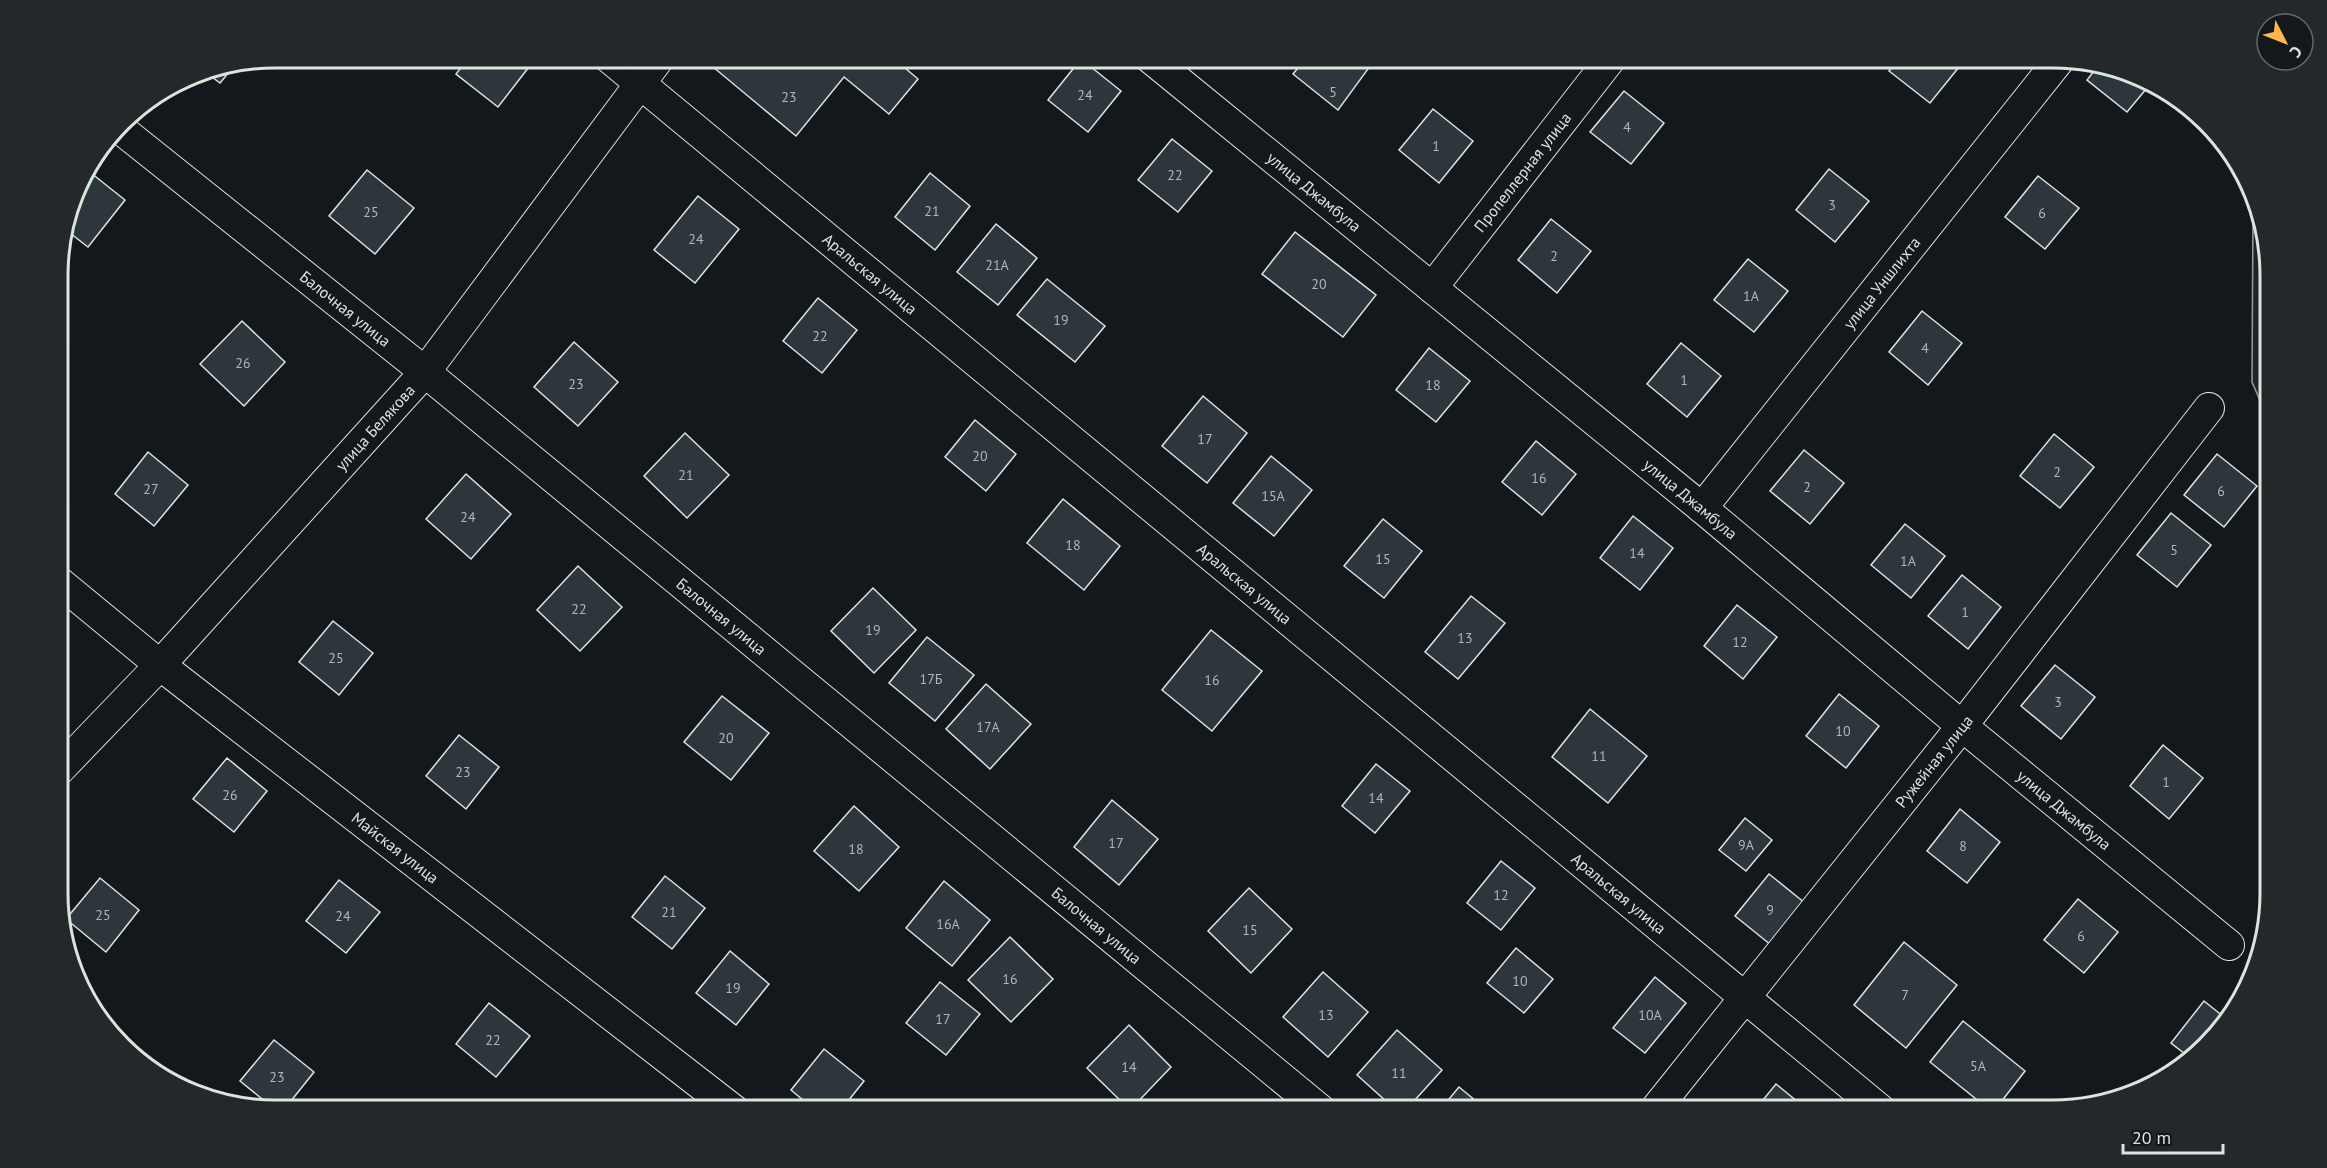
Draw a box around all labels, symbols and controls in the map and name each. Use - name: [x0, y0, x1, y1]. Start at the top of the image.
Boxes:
- north arrow: [2255, 12, 2315, 72]
- text: С: [2286, 42, 2307, 62]
- house number: 5: [1329, 83, 1337, 101]
- house number: 24: [1077, 86, 1093, 104]
- house number: 23: [781, 88, 797, 106]
- street label: Пропеллерная улица: [1470, 108, 1575, 236]
- house number: 4: [1623, 118, 1631, 136]
- house number: 1: [1432, 137, 1440, 155]
- street label: улица Джамбула: [1263, 147, 1365, 236]
- house number: 22: [1167, 166, 1183, 184]
- house number: 3: [1828, 196, 1836, 214]
- house number: 21: [924, 202, 940, 220]
- house number: 25: [363, 203, 379, 221]
- house number: 6: [2038, 204, 2046, 222]
- street label: Аральская улица: [819, 229, 921, 319]
- house number: 24: [688, 230, 704, 248]
- street label: улица Уншлихта: [1839, 233, 1924, 333]
- house number: 2: [1550, 247, 1558, 265]
- house number: 21А: [985, 256, 1010, 274]
- street label: Балочная улица: [296, 266, 395, 351]
- house number: 20: [1311, 275, 1327, 293]
- house number: 1А: [1743, 287, 1760, 305]
- house number: 19: [1053, 311, 1069, 329]
- house number: 22: [812, 327, 828, 345]
- house number: 4: [1921, 339, 1929, 357]
- house number: 26: [235, 354, 251, 372]
- house number: 1: [1680, 371, 1688, 389]
- house number: 23: [568, 375, 584, 393]
- house number: 18: [1425, 376, 1441, 394]
- street label: улица Белякова: [331, 380, 419, 475]
- house number: 17: [1197, 430, 1213, 448]
- house number: 20: [972, 447, 988, 465]
- street label: улица Джамбула: [1640, 454, 1742, 543]
- house number: 2: [2053, 463, 2061, 481]
- house number: 21: [678, 466, 694, 484]
- house number: 16: [1531, 469, 1547, 487]
- house number: 2: [1803, 478, 1811, 496]
- house number: 27: [143, 480, 159, 498]
- house number: 6: [2217, 482, 2225, 500]
- house number: 15А: [1261, 487, 1286, 505]
- house number: 24: [460, 508, 476, 526]
- house number: 18: [1065, 536, 1081, 554]
- street label: Аральская улица: [1193, 539, 1296, 628]
- house number: 5: [2170, 541, 2178, 559]
- house number: 14: [1629, 544, 1645, 562]
- house number: 15: [1375, 550, 1391, 568]
- house number: 1А: [1900, 552, 1917, 570]
- street label: Балочная улица: [673, 573, 771, 659]
- house number: 22: [571, 600, 587, 618]
- house number: 1: [1961, 603, 1969, 621]
- house number: 19: [865, 621, 881, 639]
- house number: 13: [1457, 629, 1473, 647]
- house number: 12: [1732, 633, 1748, 651]
- house number: 25: [328, 649, 344, 667]
- house number: 17Б: [920, 670, 943, 688]
- house number: 16: [1204, 671, 1220, 689]
- house number: 3: [2054, 693, 2062, 711]
- street label: Ружейная улица: [1891, 711, 1977, 812]
- house number: 17А: [976, 718, 1001, 736]
- house number: 10: [1835, 722, 1851, 740]
- house number: 20: [718, 729, 734, 747]
- house number: 11: [1591, 747, 1607, 765]
- house number: 23: [455, 763, 471, 781]
- street label: улица Джамбула: [2013, 765, 2115, 854]
- house number: 1: [2162, 773, 2170, 791]
- house number: 26: [222, 786, 238, 804]
- house number: 14: [1368, 789, 1384, 807]
- street label: Майская улица: [348, 808, 443, 888]
- house number: 17: [1108, 834, 1124, 852]
- house number: 9А: [1738, 836, 1755, 854]
- house number: 8: [1959, 837, 1967, 855]
- house number: 18: [848, 840, 864, 858]
- street label: Аральская улица: [1568, 848, 1670, 938]
- street label: Балочная улица: [1048, 882, 1146, 968]
- house number: 12: [1493, 886, 1509, 904]
- house number: 9: [1766, 901, 1774, 919]
- house number: 21: [661, 903, 677, 921]
- house number: 25: [95, 906, 111, 924]
- house number: 24: [335, 907, 351, 925]
- house number: 16А: [936, 915, 961, 933]
- house number: 15: [1242, 921, 1258, 939]
- house number: 6: [2077, 927, 2085, 945]
- house number: 16: [1002, 970, 1018, 988]
- house number: 10: [1512, 972, 1528, 990]
- house number: 19: [725, 979, 741, 997]
- house number: 7: [1901, 986, 1909, 1004]
- house number: 13: [1318, 1006, 1334, 1024]
- house number: 10А: [1638, 1006, 1663, 1024]
- house number: 17: [935, 1010, 951, 1028]
- house number: 22: [485, 1031, 501, 1049]
- house number: 5А: [1970, 1057, 1987, 1075]
- house number: 14: [1121, 1058, 1137, 1076]
- house number: 11: [1391, 1064, 1407, 1082]
- house number: 23: [269, 1068, 285, 1086]
- scale bar: [2123, 1117, 2224, 1155]
- text: 20 m: [2132, 1126, 2171, 1149]

